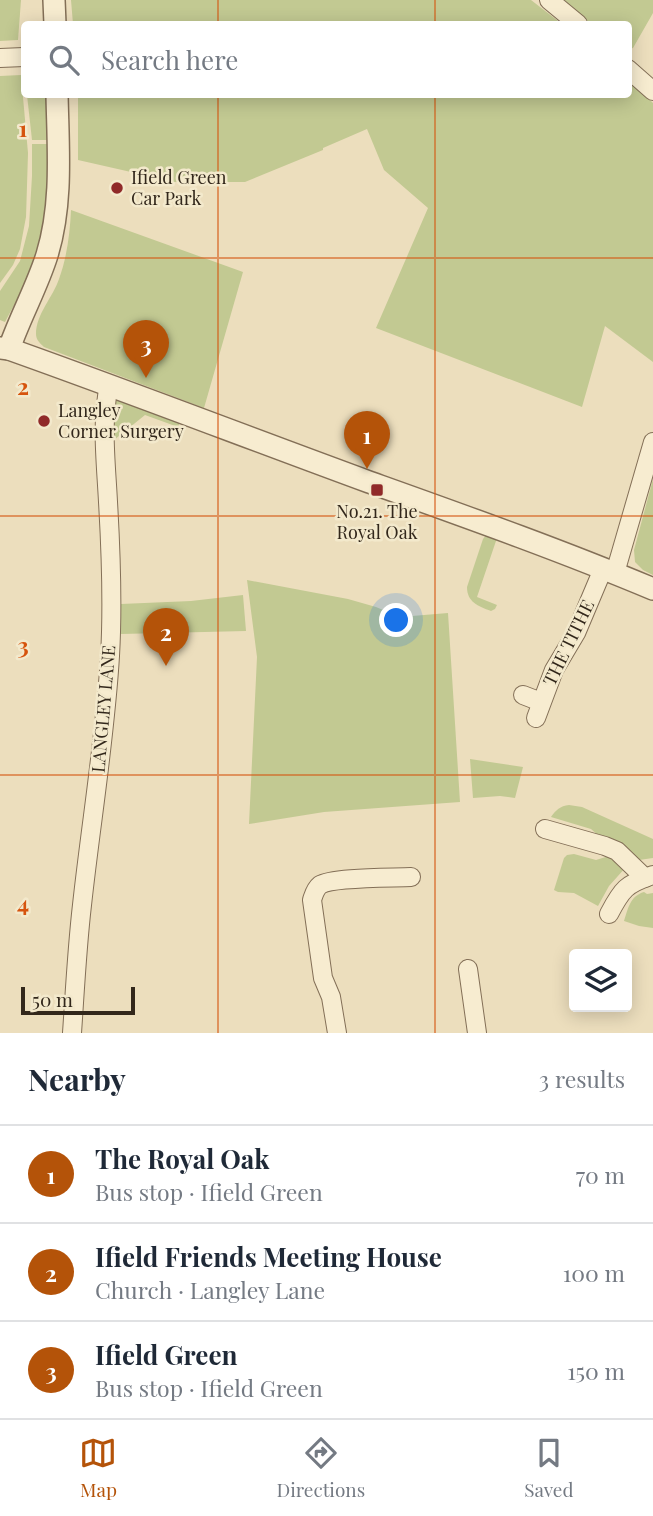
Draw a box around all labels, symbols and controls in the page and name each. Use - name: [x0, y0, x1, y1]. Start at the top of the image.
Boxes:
- search box: [21, 21, 632, 98]
- icon: search: [45, 41, 83, 79]
- text: Search here: [101, 42, 238, 77]
- text: 1: [19, 112, 28, 143]
- place label: Ifield Green Car Park: [131, 165, 227, 210]
- marker: Ifield Green Car Park: [109, 180, 125, 196]
- pin: 3: [123, 320, 169, 378]
- text: 2: [17, 370, 29, 401]
- place label: Langley Corner Surgery: [58, 398, 184, 443]
- pin: 1: [344, 411, 390, 469]
- marker: Langley Corner Surgery: [36, 413, 52, 429]
- marker: No.21. The Royal Oak: [369, 482, 385, 498]
- place label: No.21. The Royal Oak: [336, 499, 418, 544]
- street label: THE TITHE: [537, 596, 599, 690]
- your location: [379, 603, 413, 637]
- pin: 2: [143, 608, 189, 666]
- text: 3: [17, 629, 29, 660]
- street label: LANGLEY LANE: [85, 644, 121, 774]
- text: 4: [17, 887, 29, 918]
- map controls: [569, 949, 632, 1012]
- button: layers: [569, 949, 632, 1012]
- scale bar: [21, 984, 135, 1016]
- text: 50 m: [32, 986, 73, 1012]
- text: Nearby: [28, 1059, 126, 1099]
- text: 3 results: [539, 1063, 625, 1094]
- text: The Royal Oak: [95, 1141, 270, 1176]
- text: 1: [47, 1159, 55, 1190]
- text: 70 m: [576, 1159, 625, 1190]
- text: Bus stop · Ifield Green: [95, 1176, 323, 1207]
- text: Ifield Friends Meeting House: [95, 1239, 442, 1274]
- text: 2: [45, 1257, 57, 1288]
- text: 100 m: [563, 1257, 625, 1288]
- text: Church · Langley Lane: [95, 1274, 325, 1305]
- text: Ifield Green: [95, 1337, 237, 1372]
- text: 3: [45, 1355, 57, 1386]
- text: 150 m: [567, 1355, 625, 1386]
- text: Bus stop · Ifield Green: [95, 1372, 323, 1403]
- tab: Map: [79, 1434, 117, 1502]
- tab: Directions: [276, 1434, 365, 1502]
- tab: Saved: [524, 1434, 574, 1502]

